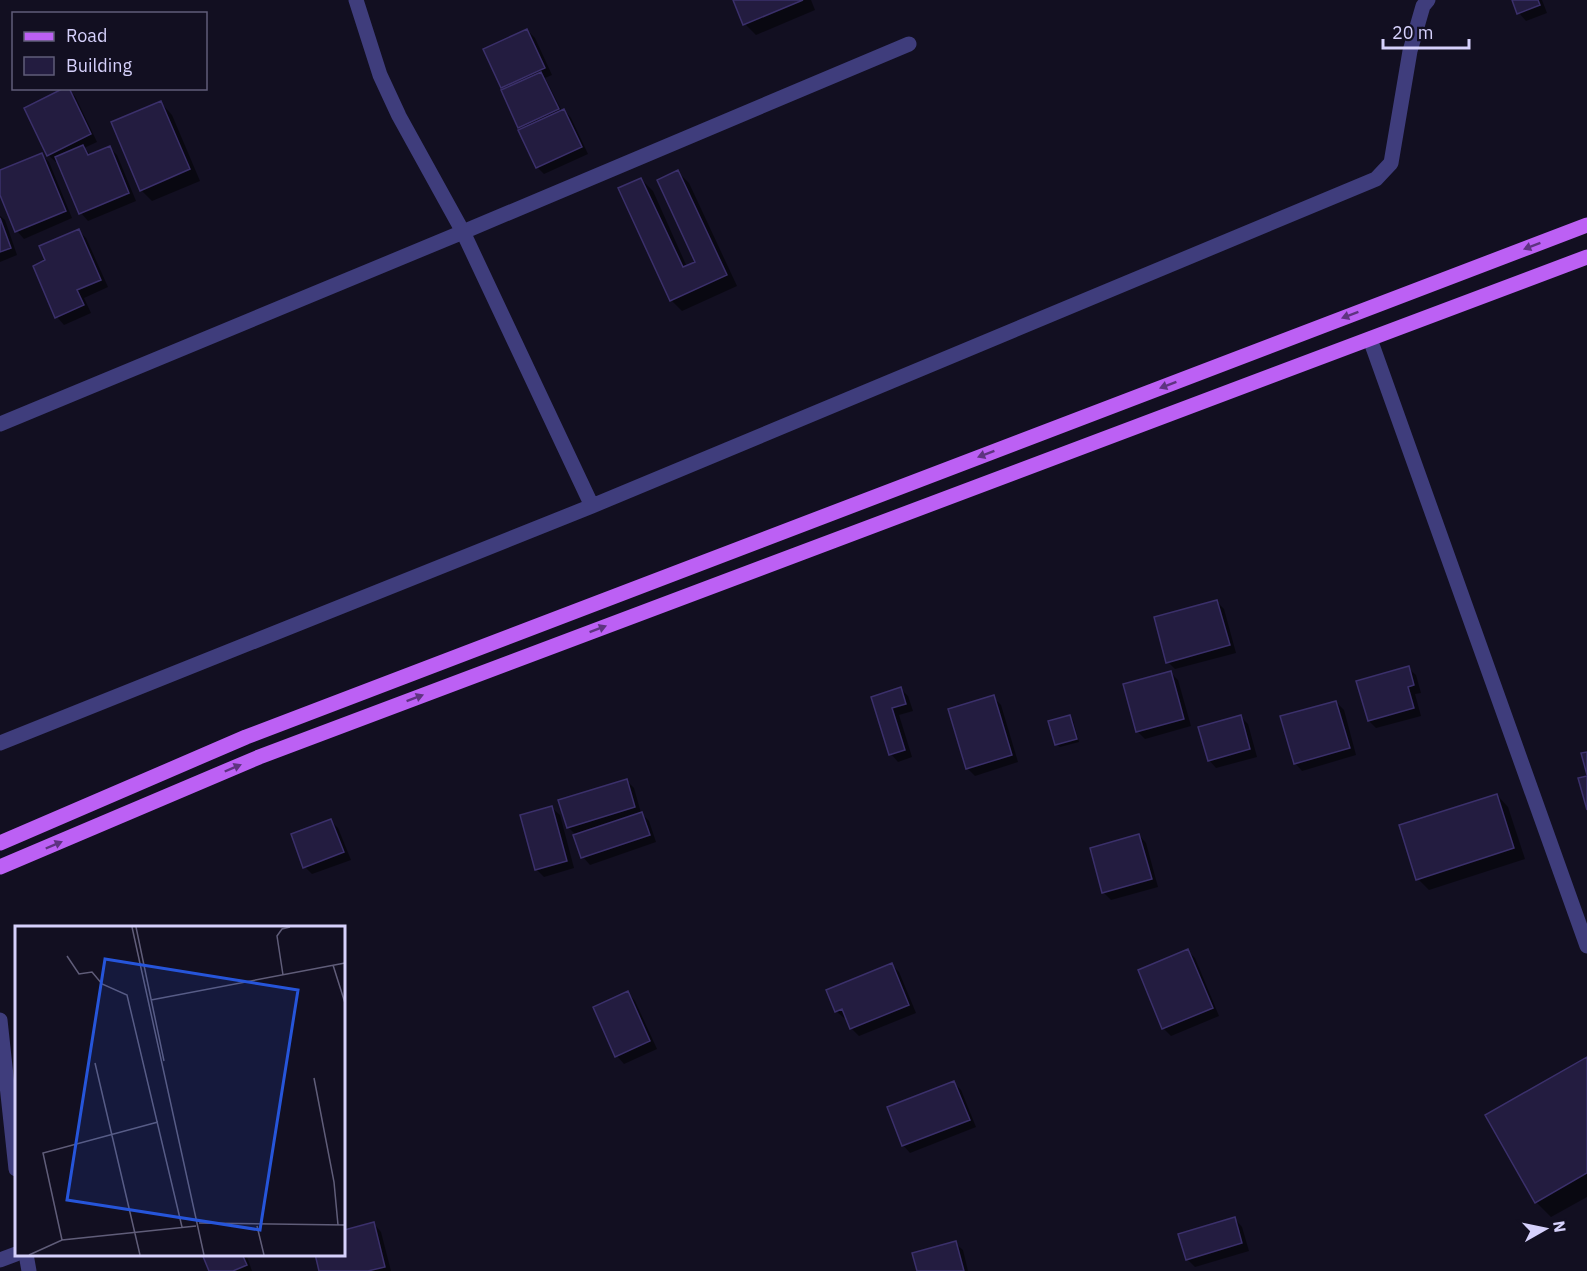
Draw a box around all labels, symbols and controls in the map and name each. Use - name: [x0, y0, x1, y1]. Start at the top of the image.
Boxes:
- legend: [12, 12, 207, 90]
- scale bar: [1383, 12, 1468, 50]
- text: 20 m: [1392, 21, 1434, 44]
- text: Road: [66, 24, 107, 47]
- text: Building: [66, 54, 133, 77]
- one-way arrow: [1523, 241, 1541, 251]
- one-way arrow: [1341, 311, 1359, 320]
- one-way arrow: [1159, 381, 1177, 390]
- one-way arrow: [977, 450, 995, 460]
- one-way arrow: [589, 624, 607, 634]
- one-way arrow: [406, 693, 424, 702]
- one-way arrow: [224, 763, 242, 772]
- one-way arrow: [45, 840, 62, 849]
- inset map: [15, 926, 345, 1256]
- north arrow: [1515, 1199, 1575, 1259]
- text: N: [1549, 1219, 1571, 1234]

